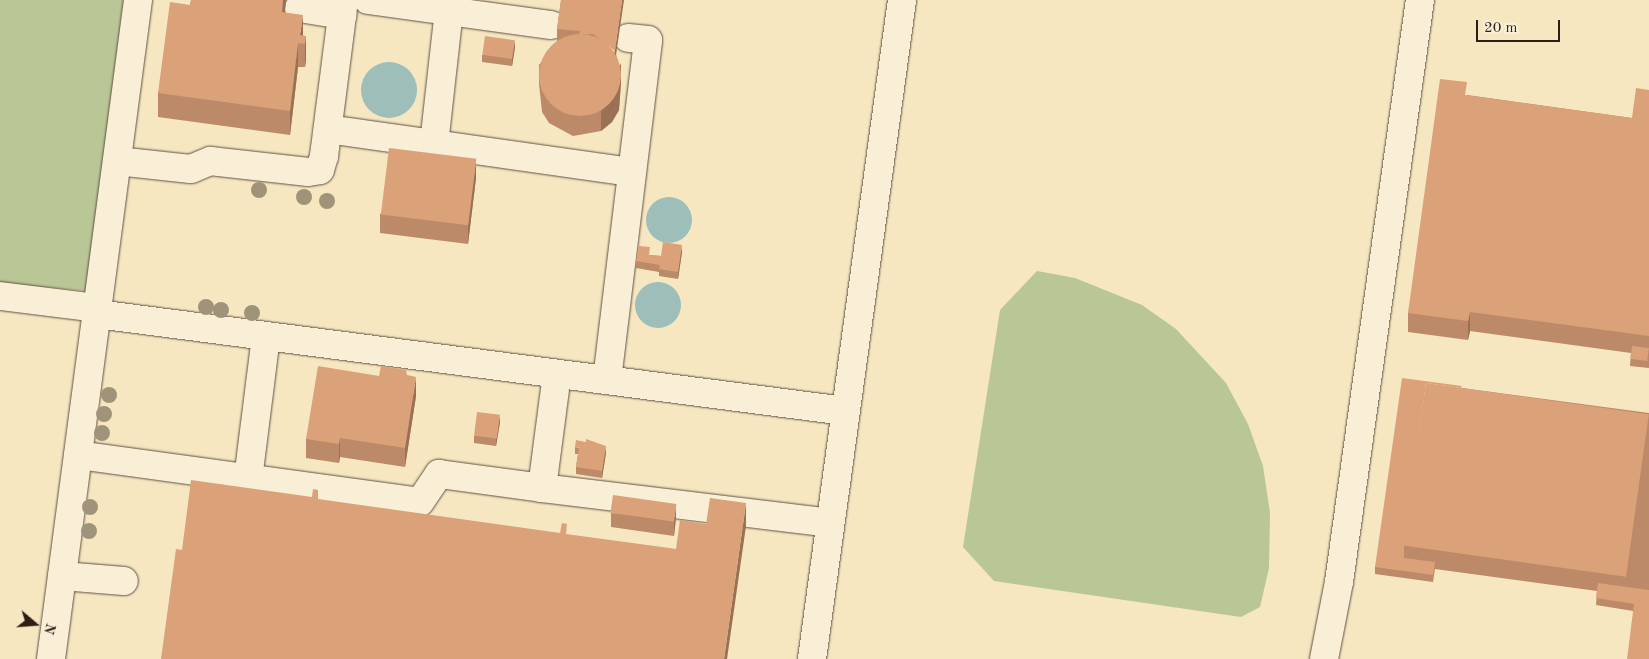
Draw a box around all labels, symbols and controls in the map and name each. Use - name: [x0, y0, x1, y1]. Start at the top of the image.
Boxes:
- scale bar: [1479, 10, 1563, 42]
- text: 20 m: [1484, 21, 1518, 36]
- north arrow: [10, 599, 60, 649]
- text: N: [41, 621, 58, 636]

